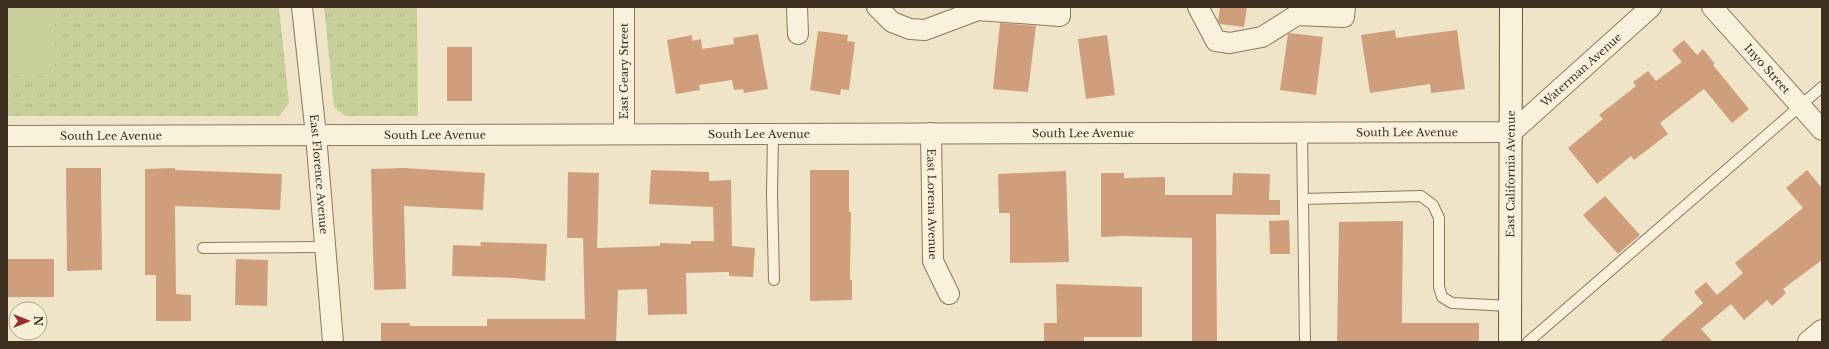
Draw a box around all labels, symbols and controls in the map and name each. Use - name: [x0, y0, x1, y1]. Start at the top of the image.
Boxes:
- street label: East Geary Street: [617, 22, 631, 119]
- street label: Waterman Avenue: [1537, 30, 1624, 110]
- street label: Inyo Street: [1741, 41, 1794, 97]
- street label: East California Avenue: [1503, 110, 1518, 238]
- street label: East Florence Avenue: [307, 113, 331, 235]
- street label: South Lee Avenue: [1356, 125, 1458, 139]
- street label: South Lee Avenue: [1032, 126, 1134, 140]
- street label: South Lee Avenue: [708, 127, 810, 141]
- street label: South Lee Avenue: [384, 128, 486, 142]
- street label: South Lee Avenue: [60, 129, 162, 143]
- street label: East Lorena Avenue: [924, 148, 940, 260]
- north arrow: [8, 301, 48, 341]
- text: N: [31, 316, 45, 327]

